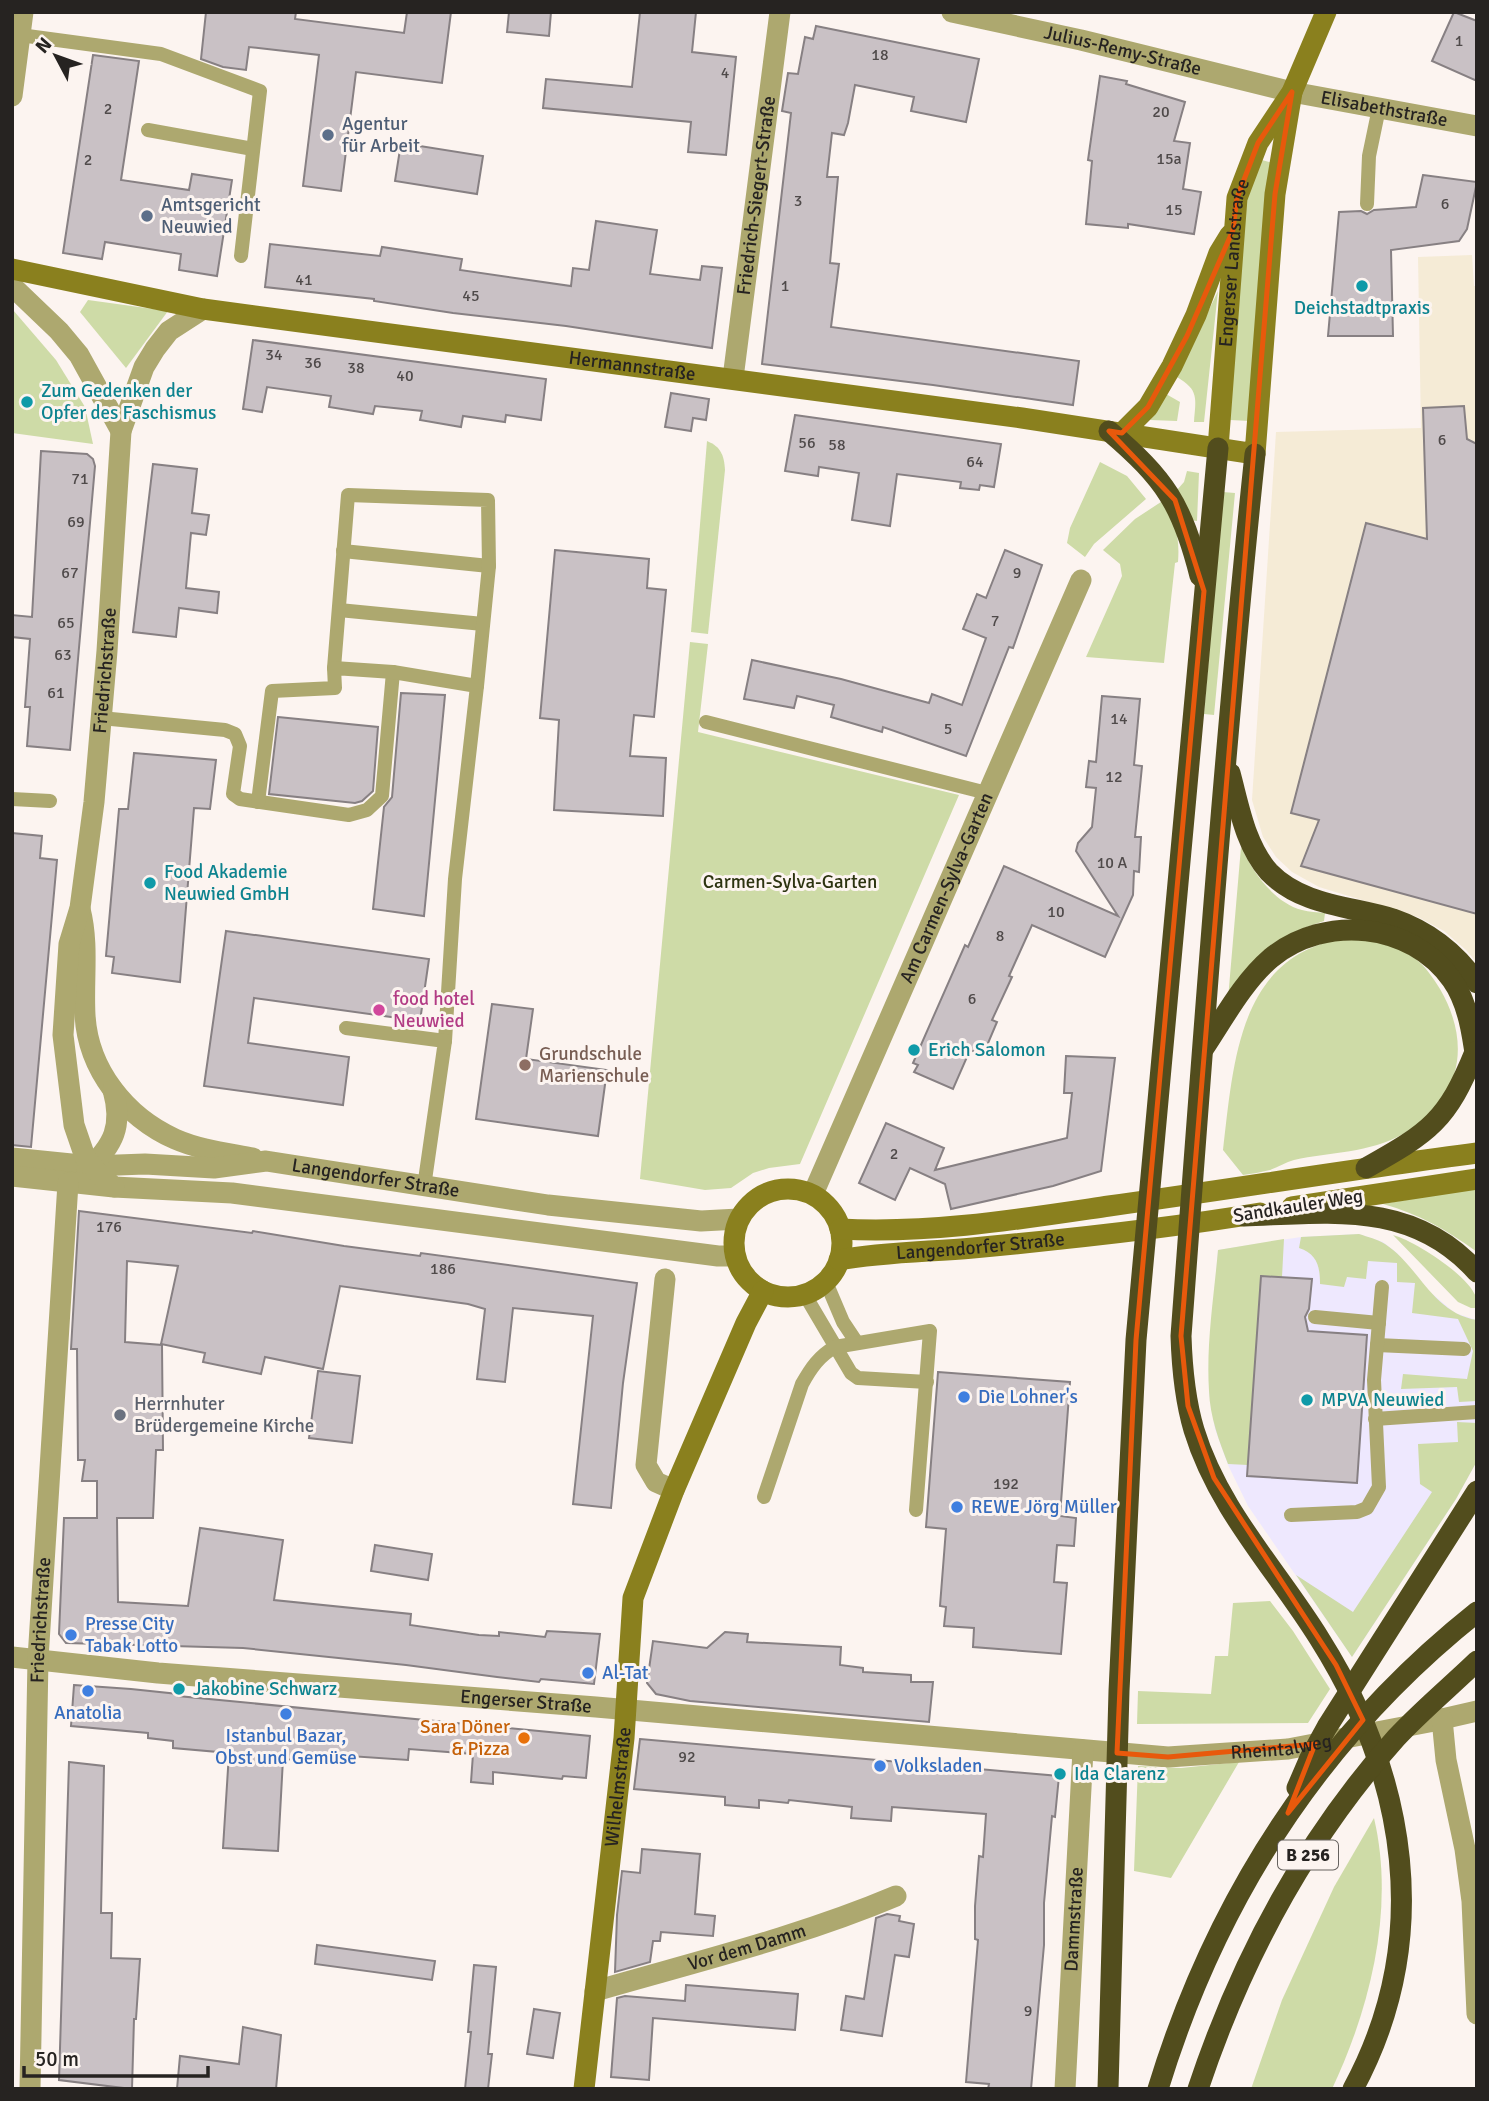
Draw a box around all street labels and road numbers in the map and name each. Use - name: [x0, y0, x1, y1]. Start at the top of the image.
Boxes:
- street label: Julius-Remy-Straße: [1042, 20, 1204, 81]
- street label: Elisabethstraße: [1319, 85, 1450, 132]
- street label: Friedrich-Siegert-Straße: [732, 94, 781, 297]
- street label: Engerser Landstraße: [1214, 175, 1255, 348]
- street label: Hermannstraße: [567, 346, 697, 386]
- street label: Friedrichstraße: [88, 607, 122, 735]
- street label: Am Carmen-Sylva-Garten: [894, 789, 999, 987]
- street label: Langendorfer Straße: [290, 1153, 461, 1203]
- street label: Sandkauler Weg: [1231, 1184, 1365, 1228]
- street label: Langendorfer Straße: [895, 1227, 1066, 1265]
- street label: Friedrichstraße: [26, 1556, 56, 1683]
- street label: Engerser Straße: [459, 1685, 593, 1719]
- street label: Wilhelmstraße: [600, 1726, 637, 1848]
- street label: Rheintalweg: [1230, 1729, 1334, 1765]
- road number: B 256: [1278, 1840, 1338, 1870]
- street label: Dammstraße: [1059, 1866, 1089, 1972]
- street label: Vor dem Damm: [685, 1918, 809, 1976]

